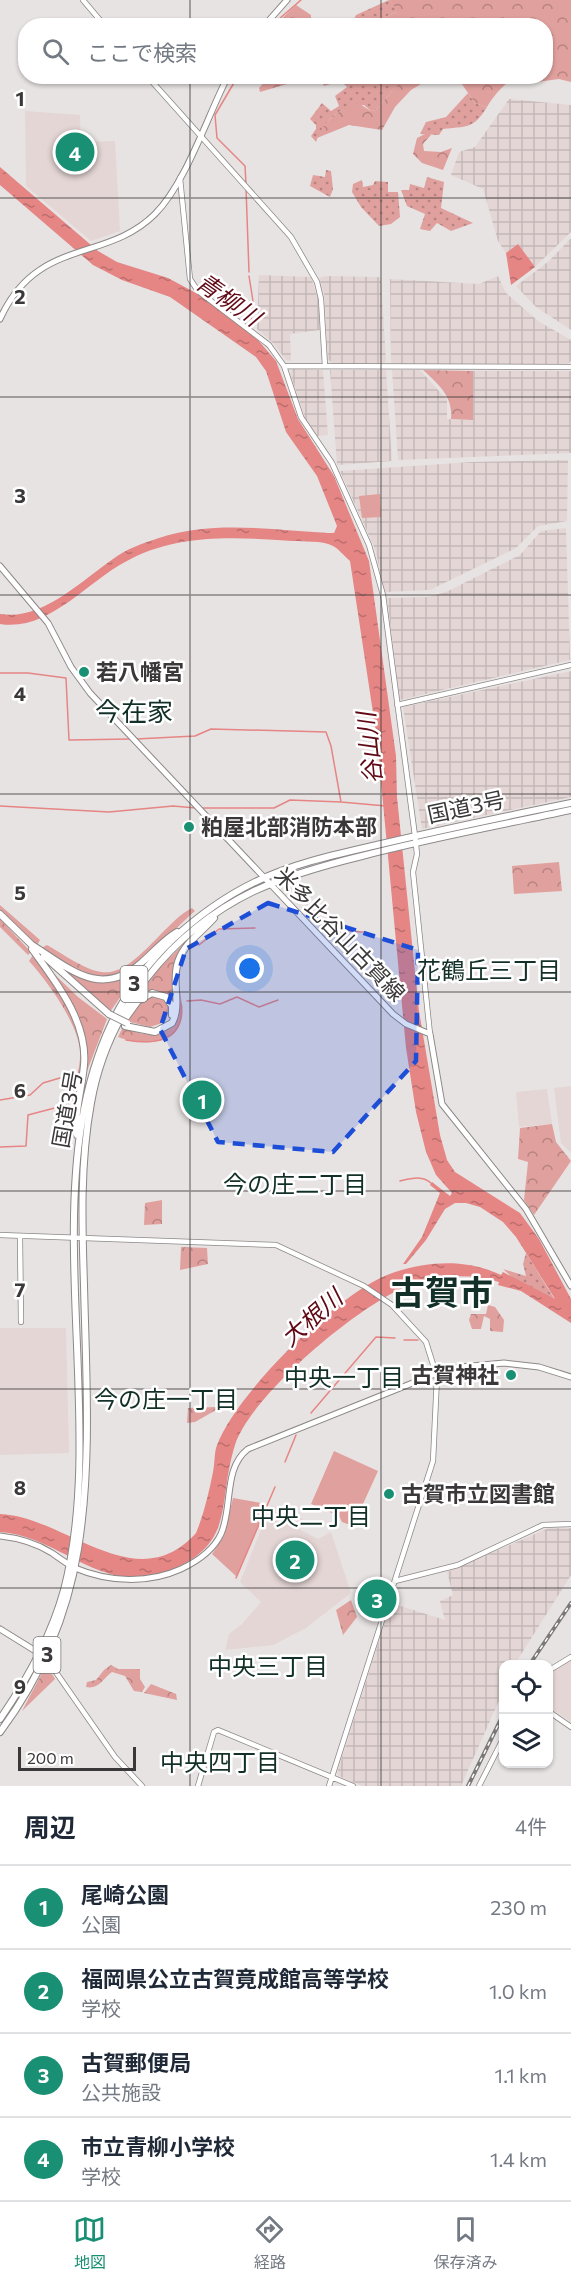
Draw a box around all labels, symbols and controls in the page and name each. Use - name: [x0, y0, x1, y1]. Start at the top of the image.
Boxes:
- search box: [18, 18, 553, 84]
- icon: search: [39, 35, 72, 68]
- text: ここで検索: [87, 39, 197, 66]
- text: 1: [15, 86, 25, 110]
- pin: 4: [56, 130, 94, 174]
- water label: 青柳川: [191, 266, 269, 333]
- text: 2: [14, 284, 26, 308]
- text: 3: [14, 483, 26, 507]
- place label: 若八幡宮: [96, 658, 184, 685]
- marker: 若八幡宮: [77, 665, 91, 679]
- text: 4: [14, 681, 26, 705]
- district label: 今在家: [95, 695, 173, 726]
- water label: 谷山川: [350, 708, 387, 785]
- street label: 国道3号: [425, 785, 507, 828]
- place label: 粕屋北部消防本部: [201, 813, 377, 840]
- marker: 粕屋北部消防本部: [182, 820, 196, 834]
- street label: 米多比谷山古賀線: [270, 861, 411, 1006]
- text: 5: [14, 880, 26, 904]
- your location: [235, 954, 264, 983]
- district label: 花鶴丘三丁目: [417, 955, 561, 984]
- road number: 3: [120, 966, 148, 1002]
- street label: 国道3号: [46, 1068, 87, 1150]
- text: 6: [14, 1078, 26, 1102]
- pin: 1: [182, 1078, 222, 1122]
- district label: 今の庄二丁目: [223, 1169, 367, 1198]
- district label: 古賀市: [391, 1270, 493, 1312]
- text: 7: [15, 1277, 26, 1301]
- water label: 大根川: [274, 1280, 350, 1351]
- place label: 古賀神社: [411, 1361, 499, 1388]
- district label: 中央一丁目: [284, 1362, 404, 1391]
- marker: 古賀神社: [504, 1368, 518, 1382]
- district label: 今の庄一丁目: [94, 1384, 238, 1413]
- text: 8: [14, 1475, 26, 1499]
- place label: 古賀市立図書館: [401, 1480, 555, 1507]
- marker: 古賀市立図書館: [382, 1487, 396, 1501]
- district label: 中央二丁目: [251, 1501, 371, 1530]
- pin: 2: [276, 1538, 314, 1582]
- pin: 3: [358, 1576, 397, 1622]
- road number: 3: [34, 1637, 60, 1673]
- district label: 中央三丁目: [208, 1651, 328, 1680]
- map controls: [499, 1660, 553, 1768]
- button: locate: [499, 1660, 553, 1714]
- text: 9: [14, 1674, 26, 1698]
- button: layers: [499, 1714, 553, 1768]
- scale bar: [18, 1744, 136, 1772]
- district label: 中央四丁目: [160, 1747, 280, 1776]
- text: 200 m: [27, 1748, 74, 1767]
- text: 周辺: [24, 1811, 76, 1842]
- text: 4件: [515, 1814, 547, 1838]
- text: 尾崎公園: [81, 1881, 169, 1908]
- text: 1: [39, 1895, 48, 1919]
- text: 230 m: [490, 1895, 547, 1919]
- text: 公園: [81, 1912, 121, 1936]
- text: 福岡県公立古賀竟成館高等学校: [81, 1965, 389, 1992]
- text: 2: [38, 1979, 49, 2003]
- text: 1.0 km: [489, 1979, 547, 2003]
- text: 学校: [81, 1996, 121, 2020]
- text: 古賀郵便局: [81, 2049, 191, 2076]
- text: 3: [38, 2063, 49, 2087]
- text: 1.1 km: [495, 2063, 547, 2087]
- text: 公共施設: [81, 2080, 161, 2104]
- text: 市立青柳小学校: [81, 2133, 235, 2160]
- text: 4: [37, 2147, 50, 2171]
- text: 1.4 km: [490, 2147, 547, 2171]
- text: 学校: [81, 2164, 121, 2188]
- tab: 地図: [73, 2213, 106, 2273]
- tab: 経路: [253, 2213, 286, 2273]
- tab: 保存済み: [433, 2213, 497, 2273]

